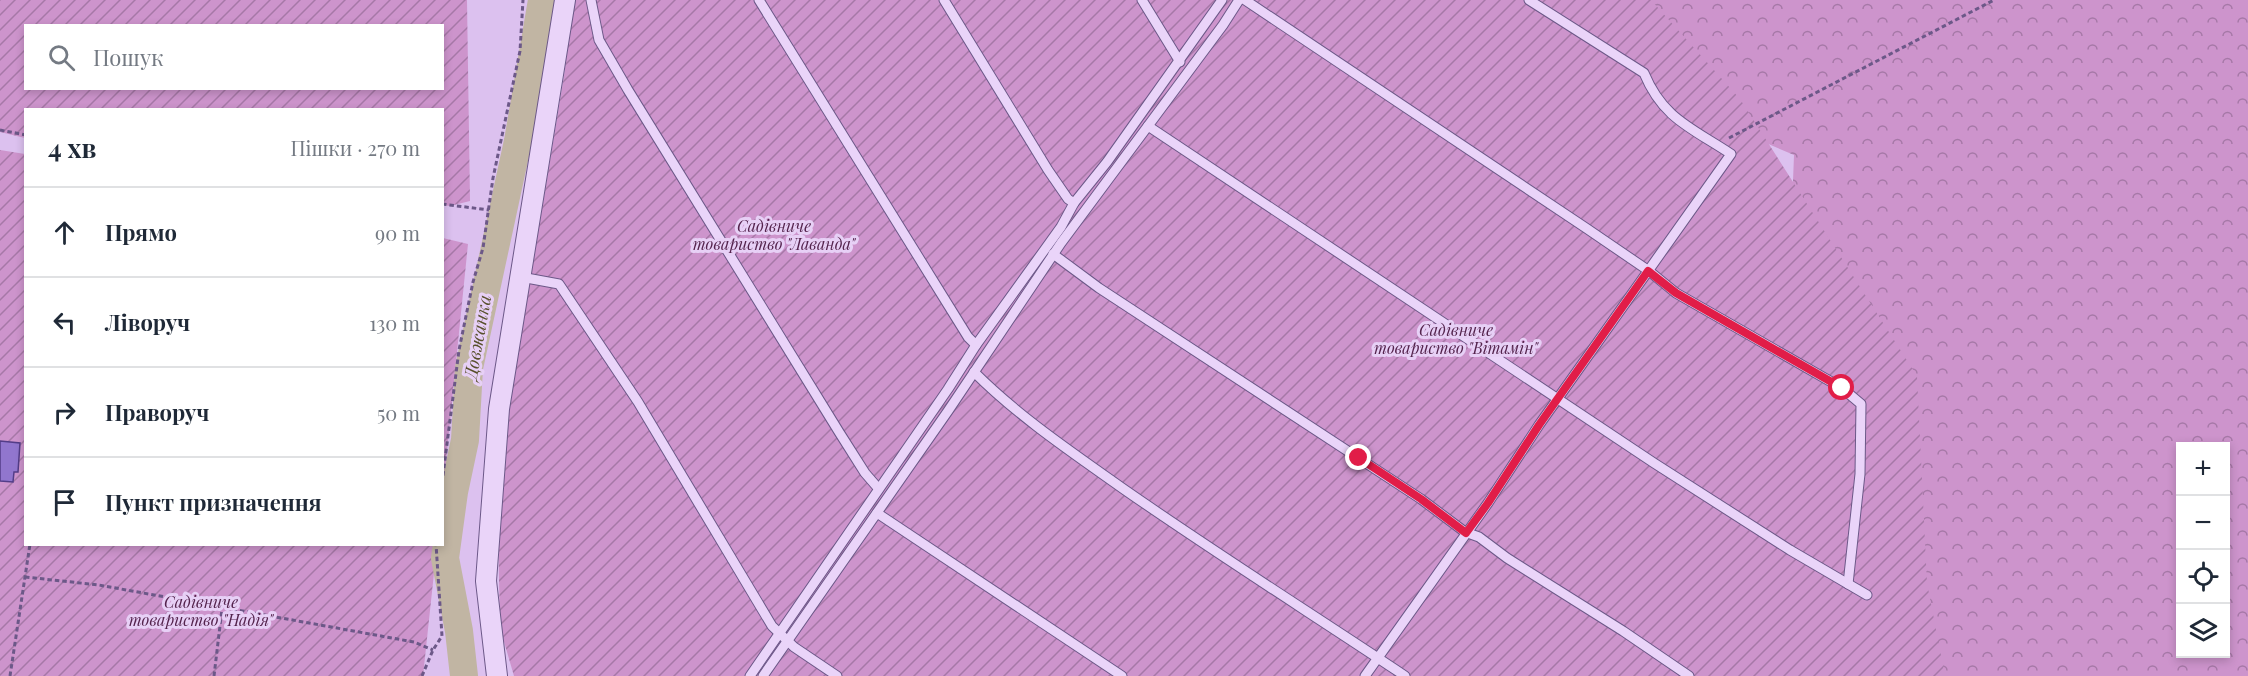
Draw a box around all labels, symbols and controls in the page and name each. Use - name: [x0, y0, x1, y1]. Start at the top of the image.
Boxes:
- search box: [24, 24, 444, 90]
- icon: search: [45, 41, 78, 74]
- text: Пошук: [93, 42, 164, 72]
- text: 4 хв: [48, 130, 96, 165]
- text: Пішки · 270 m: [290, 134, 420, 161]
- park label: Садівниче товариство "Лаванда": [693, 215, 857, 254]
- icon: ahead: [48, 216, 81, 249]
- text: Прямо: [105, 217, 177, 247]
- text: 90 m: [375, 219, 420, 246]
- water label: Довжанка: [457, 293, 496, 384]
- icon: left: [48, 306, 81, 339]
- text: Ліворуч: [105, 307, 190, 337]
- text: 130 m: [369, 309, 420, 336]
- park label: Садівниче товариство "Вітамін": [1374, 319, 1539, 358]
- route start: [1828, 374, 1854, 400]
- icon: right: [48, 396, 81, 429]
- text: Праворуч: [105, 397, 209, 427]
- text: 50 m: [377, 399, 420, 426]
- map controls: [2176, 442, 2230, 658]
- button: +: [2176, 442, 2230, 496]
- route end: [1345, 444, 1371, 470]
- icon: arrive: [48, 486, 81, 519]
- text: Пункт призначення: [105, 487, 322, 517]
- button: −: [2176, 496, 2230, 550]
- button: locate: [2176, 550, 2230, 604]
- park label: Садівниче товариство "Надія": [129, 591, 275, 630]
- button: layers: [2176, 604, 2230, 658]

